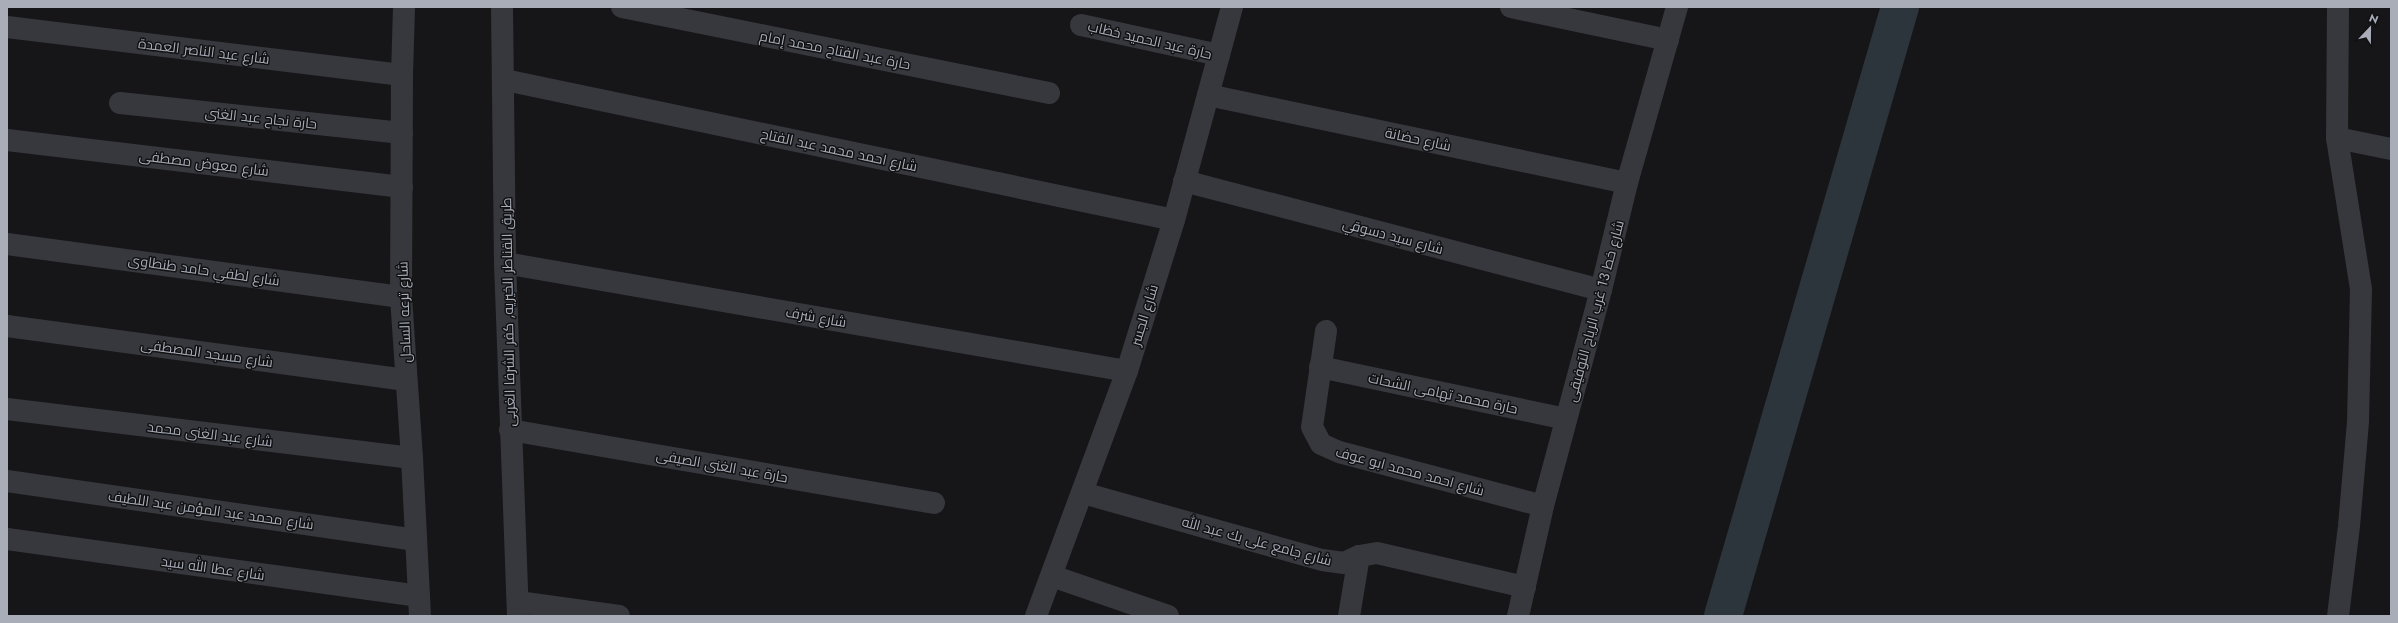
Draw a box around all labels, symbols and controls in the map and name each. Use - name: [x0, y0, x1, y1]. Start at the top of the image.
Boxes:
- north arrow: [2350, 8, 2390, 48]
- text: N: [2367, 10, 2381, 28]
- street label: حارة عبد الحميد خظاب: [1086, 16, 1214, 64]
- street label: حارة عبد الفتاح محمد إمام: [758, 26, 912, 74]
- street label: شارع عبد الناصر العمدة: [137, 33, 271, 69]
- street label: حارة نجاح عبد الغنى: [204, 102, 318, 134]
- street label: شارع حضانة: [1383, 122, 1453, 156]
- street label: شارع احمد محمد عبد الفتاح: [759, 124, 919, 176]
- street label: شارع معوض مصطفى: [138, 145, 270, 181]
- street label: طريق القناطر الخيريه, كفر الشرفا الغربى: [496, 197, 520, 427]
- street label: شارع سيد دسوقي: [1340, 213, 1445, 261]
- street label: شارع خط 13 غرب الرياح التوفيقى: [1561, 218, 1629, 404]
- street label: شارع لطفي حامد طنطاوى: [127, 249, 281, 293]
- street label: شارع ترعه الساحل: [392, 261, 416, 363]
- street label: شارع الجسر: [1125, 282, 1163, 349]
- street label: شارع شرف: [784, 302, 848, 332]
- street label: شارع مسجد المصطفى: [140, 334, 274, 372]
- street label: حارة محمد تهامى الشحات: [1366, 367, 1520, 419]
- street label: شارع عبد الغنى محمد: [146, 416, 274, 452]
- street label: شارع احمد محمد ابو عوف: [1333, 442, 1487, 500]
- street label: حارة عبد الغنى الصيفى: [655, 445, 789, 487]
- street label: شارع محمد عبد المؤمن عبد اللطيف: [107, 486, 315, 534]
- street label: شارع جامع على بك عبد الله: [1180, 511, 1334, 571]
- street label: شارع عطا الله سيد: [160, 551, 266, 585]

